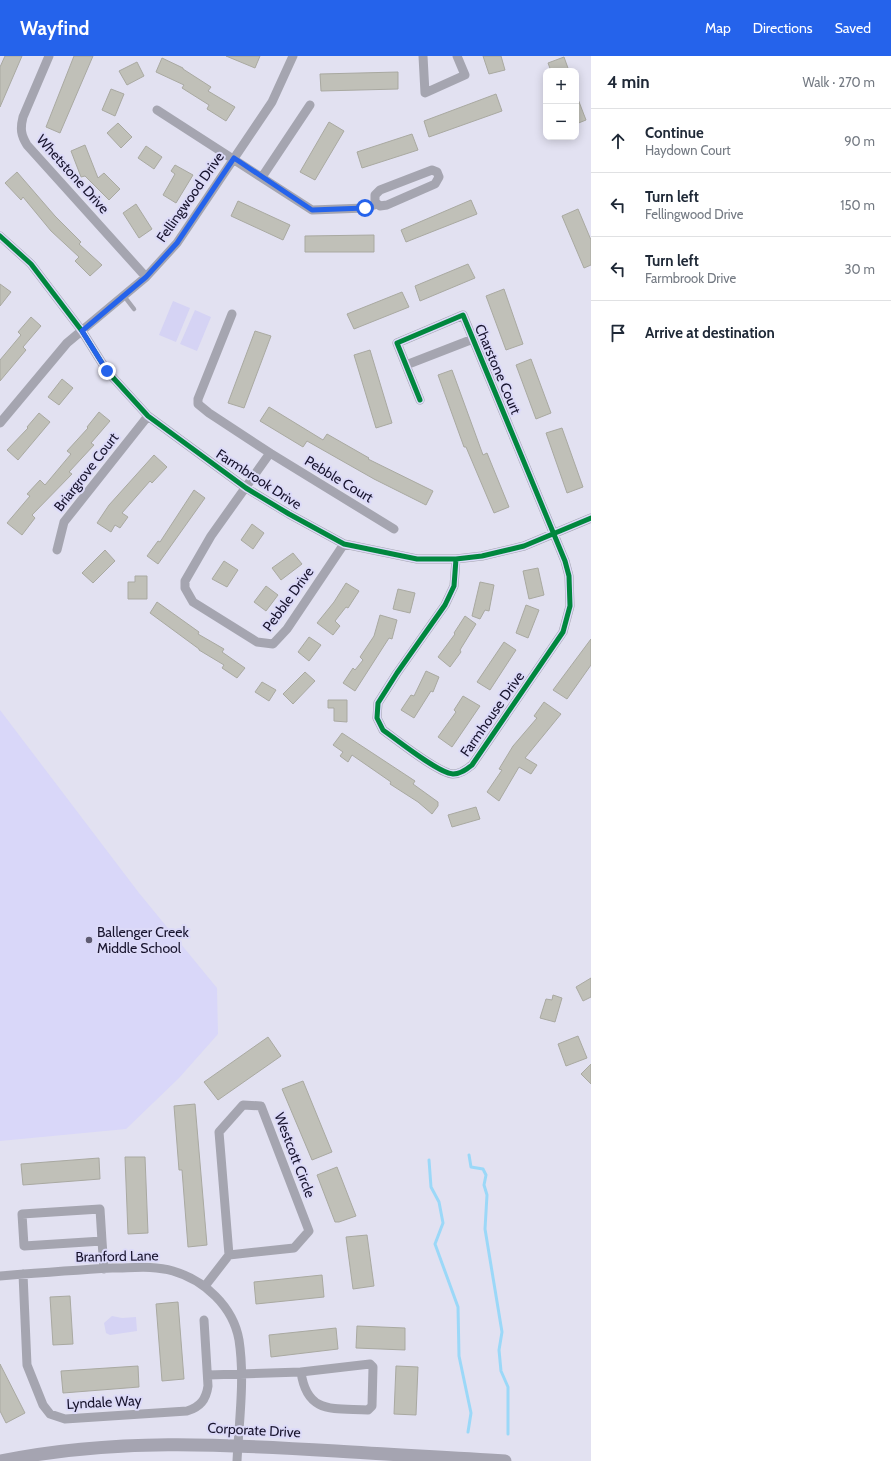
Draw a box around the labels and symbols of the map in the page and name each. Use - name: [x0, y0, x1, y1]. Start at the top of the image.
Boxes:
- street label: Whetstone Drive: [33, 131, 113, 217]
- street label: Fellingwood Drive: [152, 148, 228, 246]
- route start: [356, 199, 374, 217]
- street label: Charstone Court: [471, 321, 525, 417]
- route end: [98, 362, 116, 380]
- street label: Briargrove Court: [50, 429, 123, 515]
- street label: Farmbrook Drive: [213, 445, 305, 513]
- street label: Pebble Court: [301, 452, 377, 507]
- street label: Pebble Drive: [259, 563, 317, 635]
- street label: Farmhouse Drive: [456, 668, 528, 760]
- place label: Ballenger Creek Middle School: [97, 923, 189, 957]
- marker: Ballenger Creek Middle School: [84, 935, 94, 945]
- street label: Westcott Circle: [271, 1110, 319, 1200]
- street label: Branford Lane: [75, 1246, 159, 1266]
- street label: Lyndale Way: [66, 1391, 142, 1413]
- street label: Corporate Drive: [207, 1419, 301, 1441]

